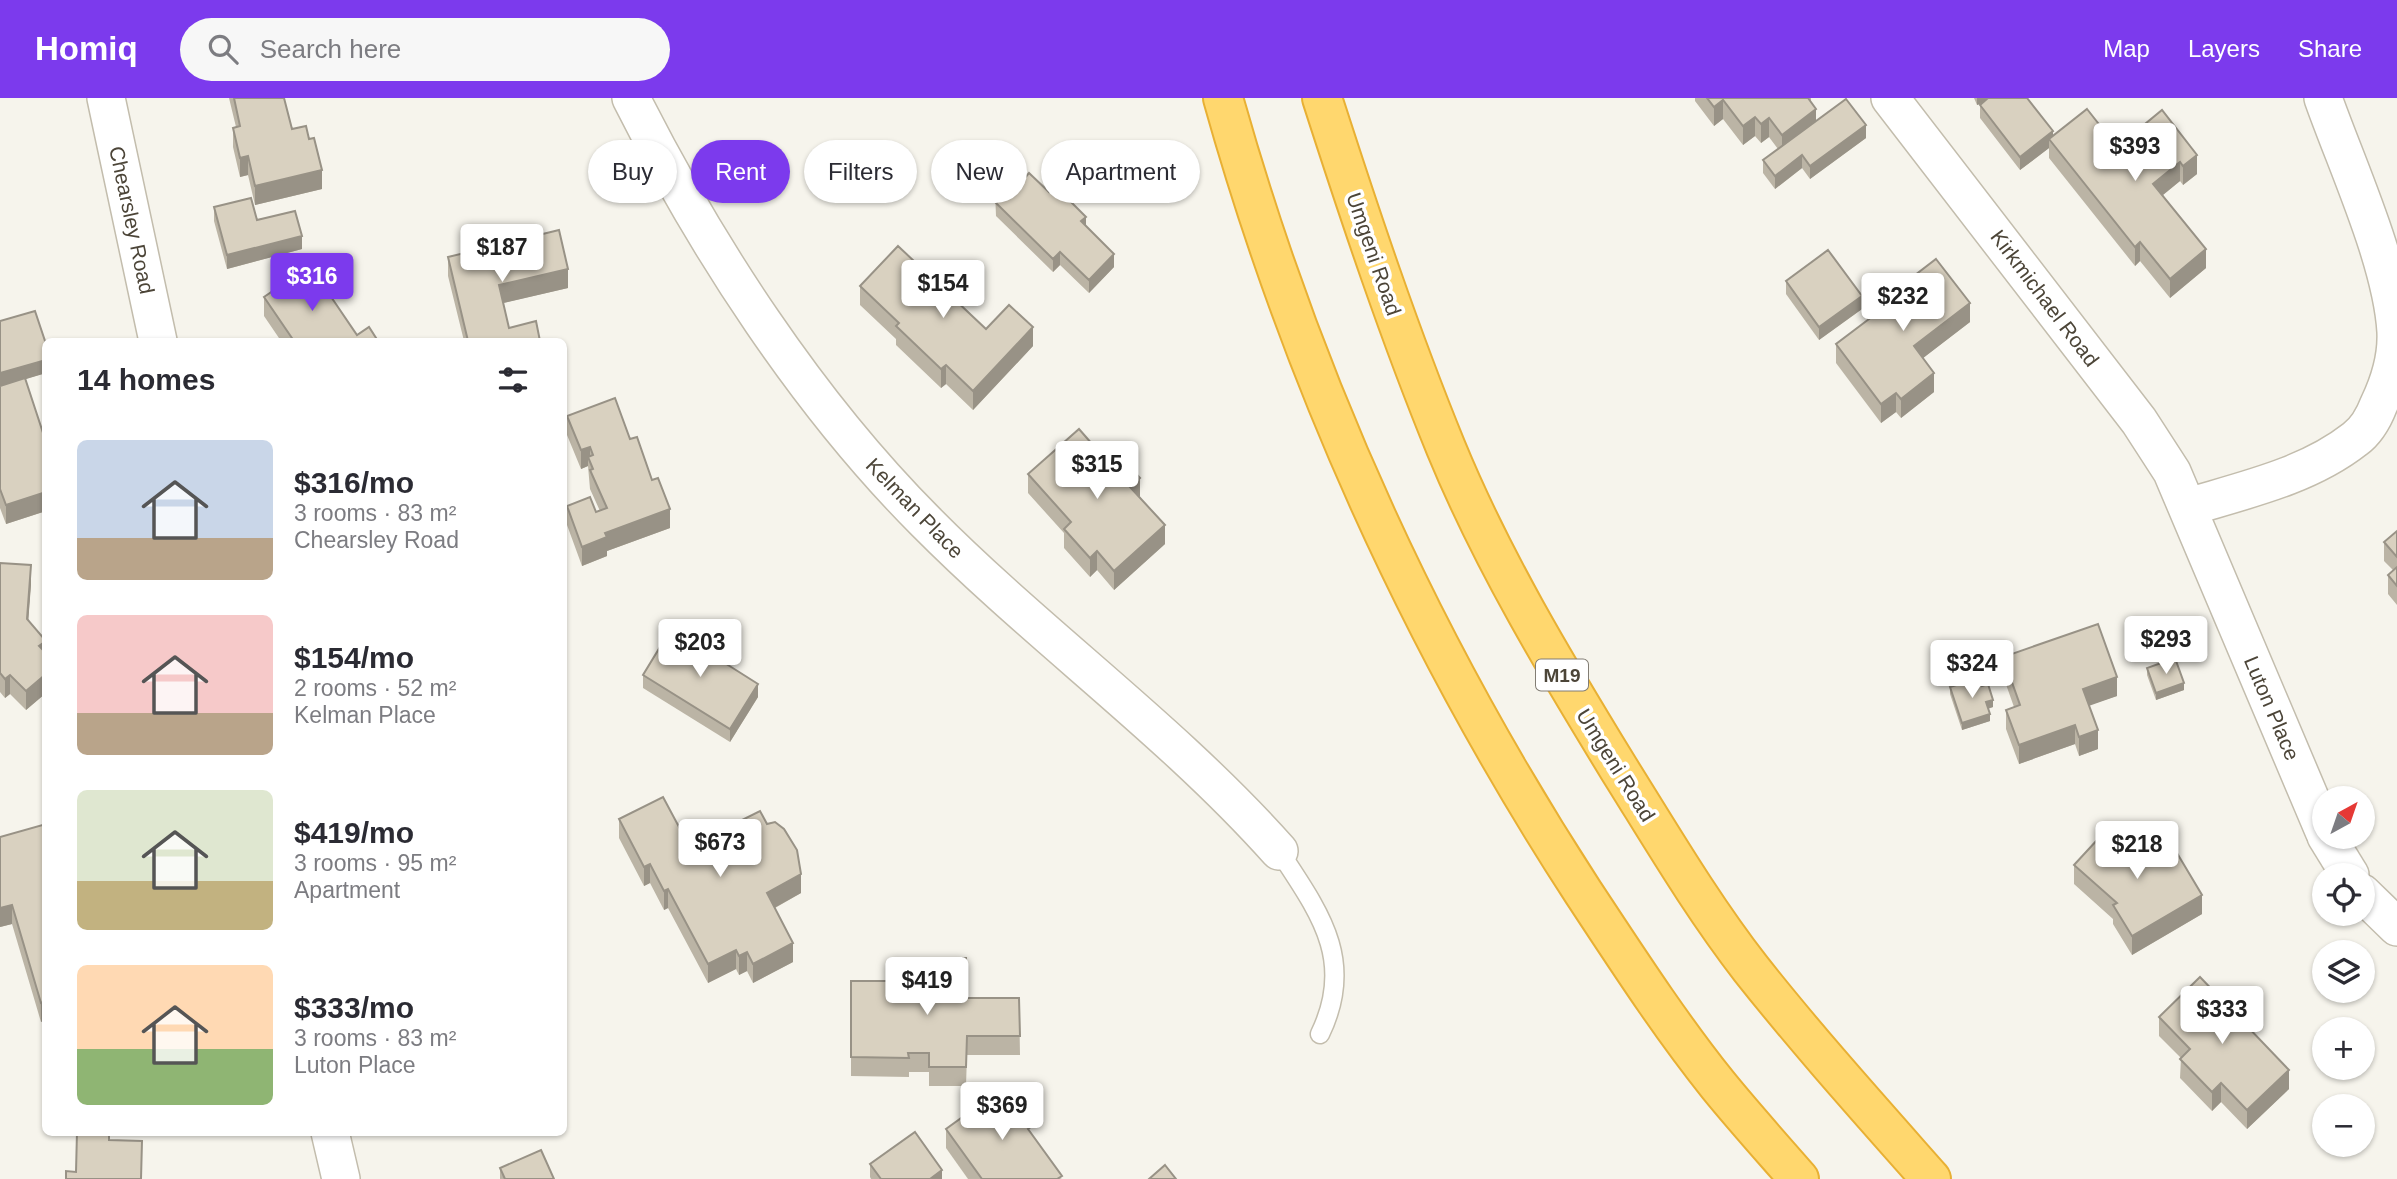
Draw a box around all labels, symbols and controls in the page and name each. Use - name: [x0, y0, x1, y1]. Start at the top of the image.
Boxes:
- search box: [180, 18, 670, 81]
- text: Homiq: [35, 30, 138, 67]
- icon: search: [204, 30, 242, 68]
- text: Search here: [260, 34, 401, 64]
- text: Map: [2103, 35, 2150, 62]
- text: Layers: [2188, 35, 2260, 62]
- text: Share: [2298, 35, 2362, 62]
- pin: $393: [2094, 123, 2176, 183]
- text: $393: [2109, 133, 2161, 159]
- chip: Buy: [588, 140, 677, 203]
- chip: Rent: [691, 140, 790, 203]
- chip: Filters: [804, 140, 917, 203]
- chip: New: [931, 140, 1027, 203]
- chip: Apartment: [1041, 140, 1200, 203]
- street label: Chearsley Road: [105, 144, 159, 296]
- street label: Umgeni Road: [1342, 190, 1406, 318]
- pin: $187: [461, 225, 543, 284]
- street label: Kirkmichael Road: [1986, 225, 2104, 371]
- text: $187: [476, 234, 528, 260]
- pin: $316: [271, 254, 353, 313]
- pin: $154: [902, 260, 984, 320]
- text: $316: [286, 263, 338, 289]
- text: $154: [917, 270, 969, 296]
- pin: $232: [1862, 274, 1944, 333]
- text: $232: [1877, 283, 1929, 309]
- icon: filters: [494, 361, 532, 399]
- text: 14 homes: [77, 363, 215, 396]
- pin: $315: [1056, 442, 1138, 501]
- text: $315: [1071, 451, 1123, 477]
- street label: Kelman Place: [862, 453, 968, 563]
- text: $316/mo: [294, 466, 414, 499]
- icon: home: [133, 468, 217, 552]
- text: 3 rooms · 83 m²: [294, 500, 456, 526]
- text: Chearsley Road: [294, 527, 459, 553]
- pin: $293: [2125, 616, 2207, 676]
- pin: $203: [659, 620, 741, 679]
- text: $293: [2140, 626, 2192, 652]
- text: $203: [674, 629, 726, 655]
- pin: $324: [1931, 640, 2013, 700]
- text: $154/mo: [294, 641, 414, 674]
- icon: home: [133, 643, 217, 727]
- text: $324: [1946, 650, 1998, 676]
- street label: Luton Place: [2240, 652, 2304, 764]
- road number: M19: [1536, 660, 1588, 690]
- text: 2 rooms · 52 m²: [294, 675, 456, 701]
- text: Kelman Place: [294, 702, 436, 728]
- street label: Umgeni Road: [1572, 704, 1660, 826]
- north arrow: [2312, 786, 2375, 849]
- map controls: [2312, 786, 2375, 1157]
- text: $419/mo: [294, 816, 414, 849]
- icon: home: [133, 818, 217, 902]
- pin: $673: [679, 820, 761, 879]
- pin: $218: [2096, 822, 2178, 881]
- text: $673: [694, 829, 746, 855]
- text: $218: [2111, 831, 2163, 857]
- text: 3 rooms · 95 m²: [294, 850, 456, 876]
- button: locate: [2312, 863, 2375, 926]
- text: Apartment: [294, 877, 400, 903]
- button: layers: [2312, 940, 2375, 1003]
- pin: $419: [886, 958, 968, 1017]
- text: $419: [901, 967, 953, 993]
- pin: $333: [2181, 986, 2263, 1046]
- text: $333/mo: [294, 991, 414, 1024]
- icon: home: [133, 993, 217, 1077]
- text: $333: [2196, 996, 2248, 1022]
- button: +: [2312, 1017, 2375, 1080]
- text: 3 rooms · 83 m²: [294, 1025, 456, 1051]
- text: Luton Place: [294, 1052, 415, 1078]
- pin: $369: [961, 1082, 1043, 1142]
- text: $369: [976, 1092, 1028, 1118]
- button: −: [2312, 1094, 2375, 1157]

